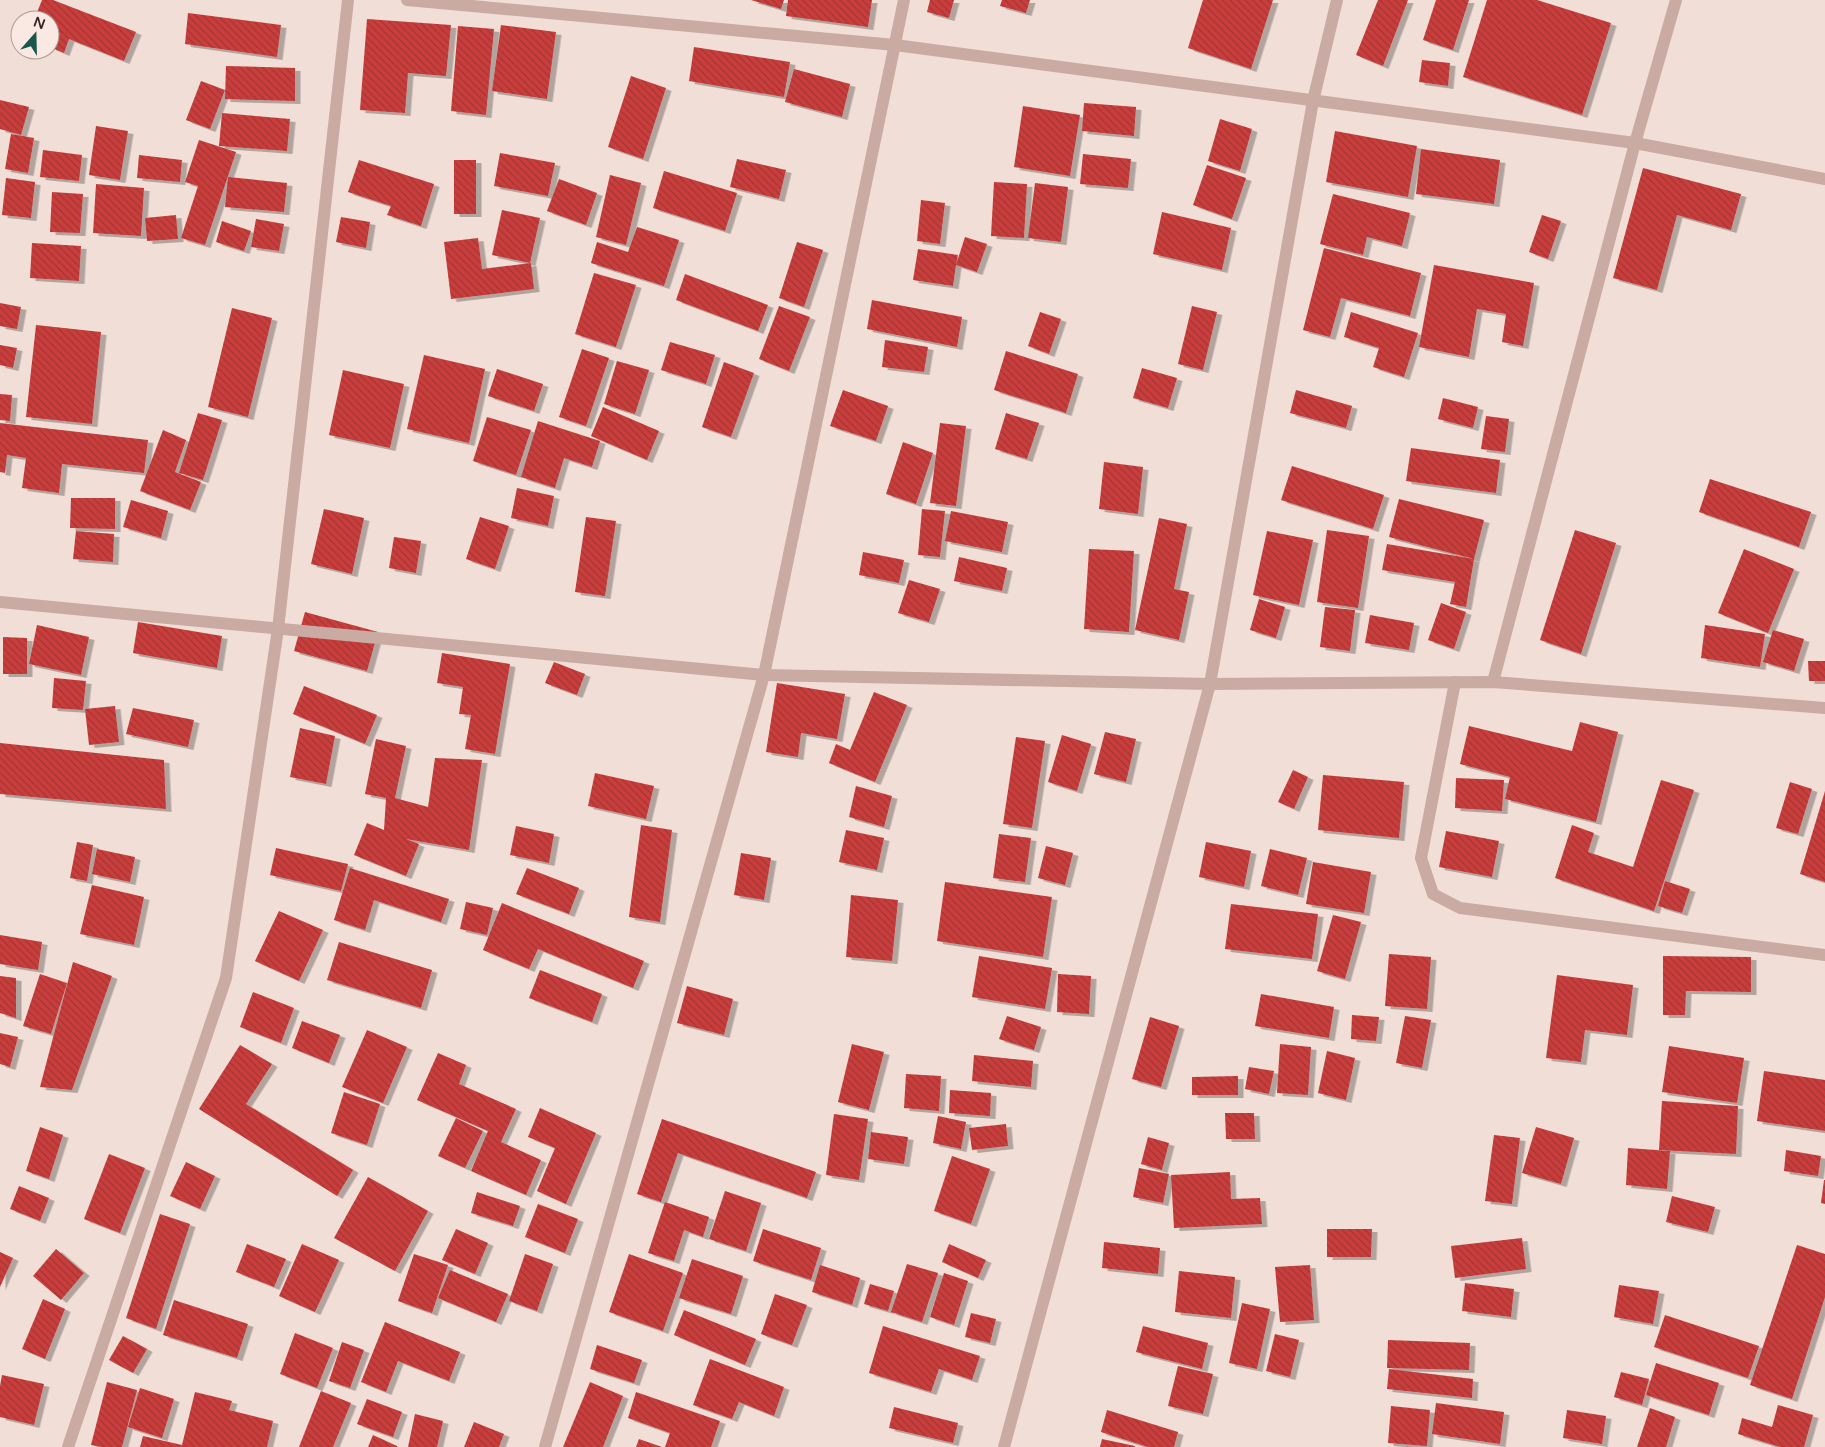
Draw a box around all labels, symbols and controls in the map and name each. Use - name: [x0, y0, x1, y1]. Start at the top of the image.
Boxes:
- north arrow: [10, 10, 60, 60]
- text: N: [31, 13, 47, 33]

